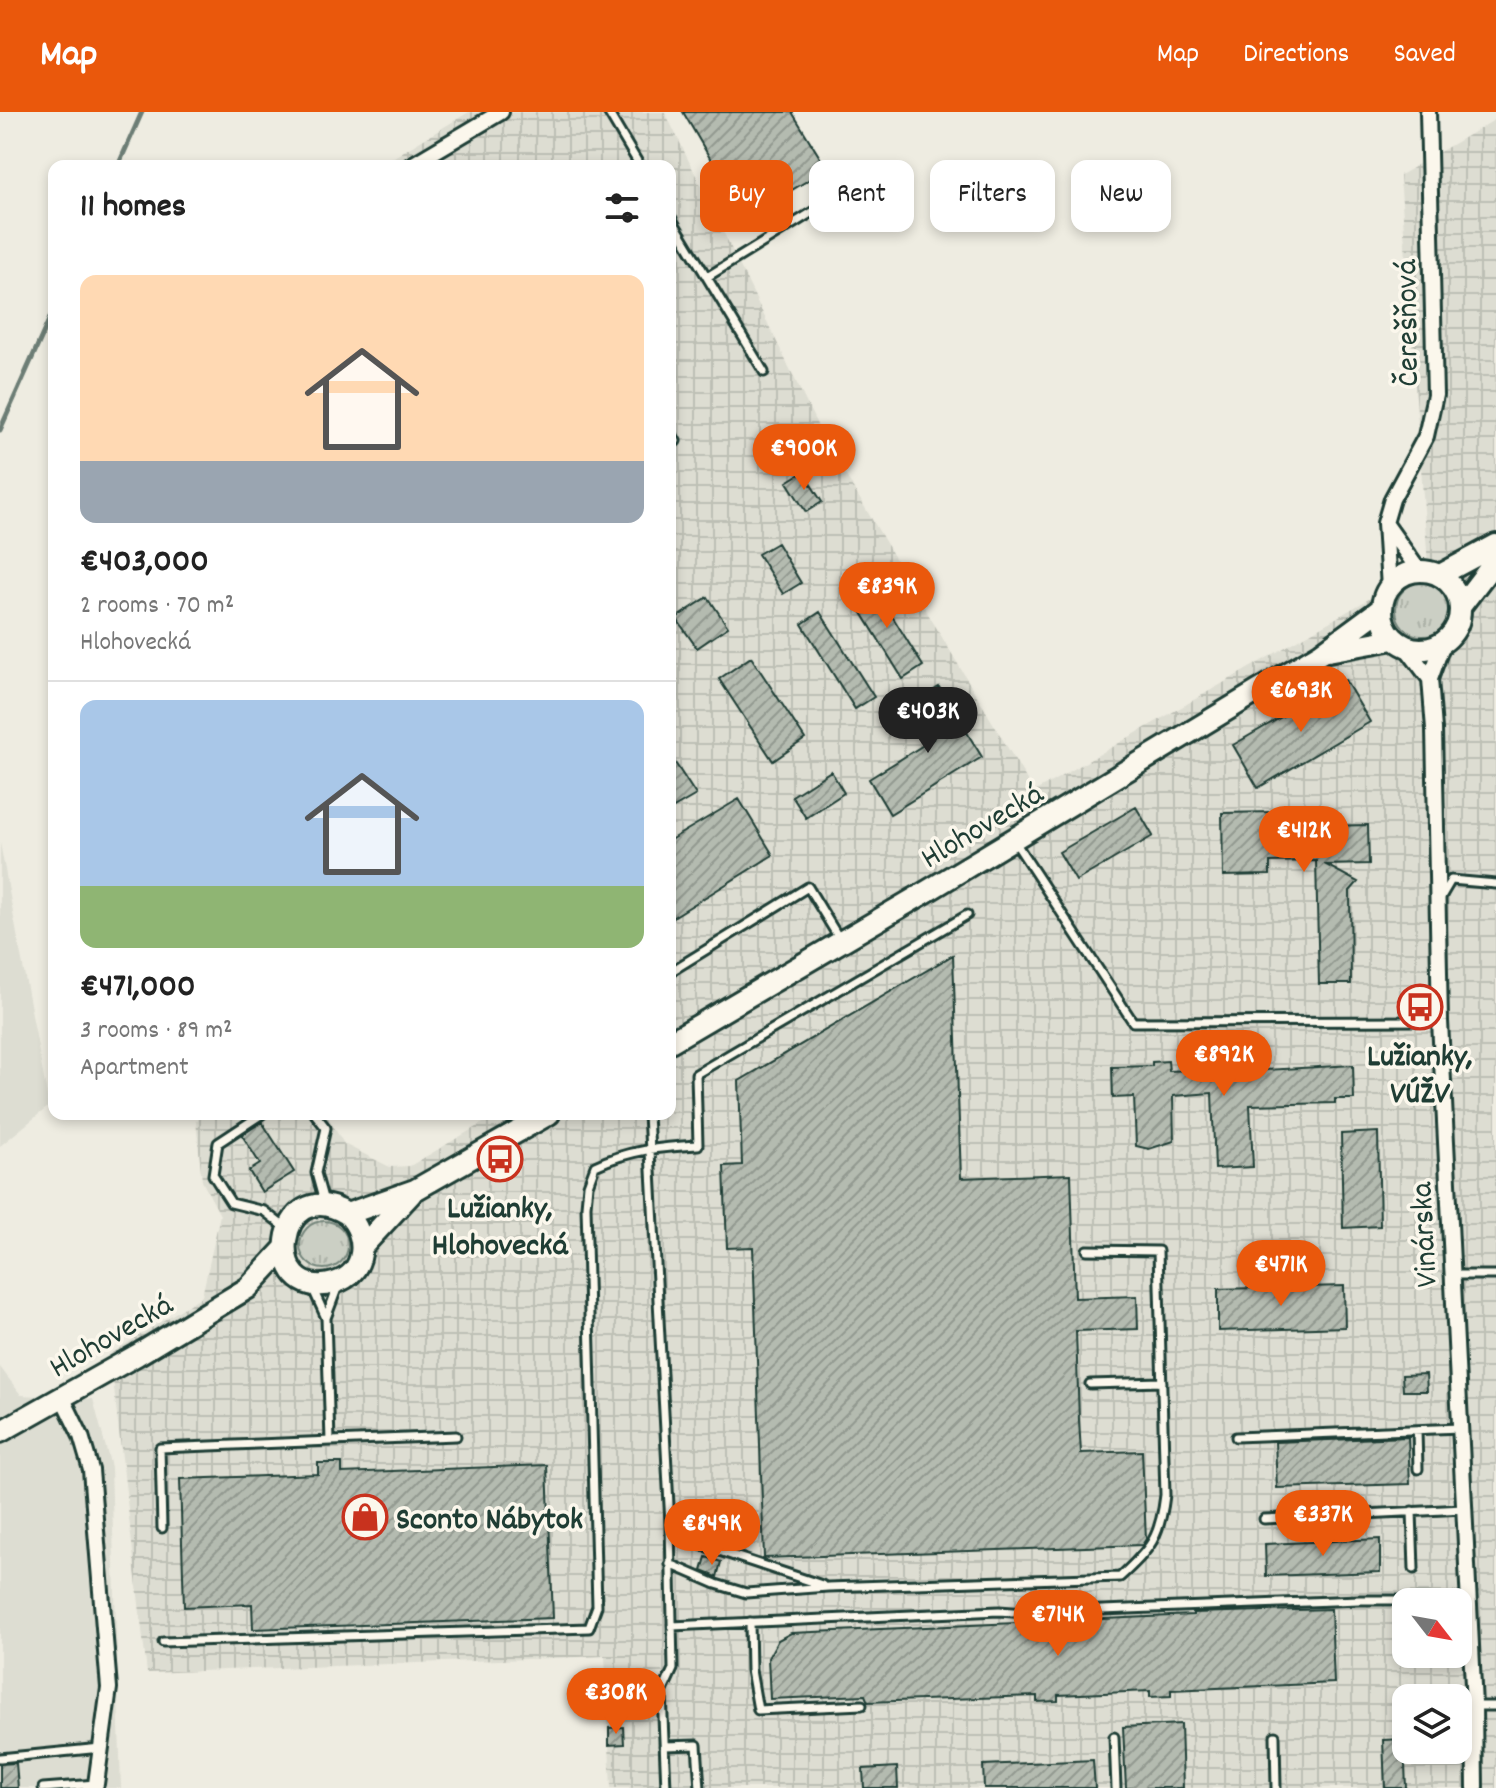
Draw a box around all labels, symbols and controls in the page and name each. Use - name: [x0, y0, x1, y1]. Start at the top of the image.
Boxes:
- text: Map: [40, 29, 98, 84]
- text: Map: [1157, 36, 1199, 76]
- text: Directions: [1243, 36, 1349, 76]
- text: Saved: [1393, 36, 1456, 76]
- chip: Buy: [700, 160, 793, 232]
- chip: Rent: [809, 160, 914, 232]
- chip: Filters: [930, 160, 1055, 232]
- chip: New: [1071, 160, 1171, 232]
- text: 11 homes: [80, 184, 186, 233]
- icon: filters: [600, 186, 644, 230]
- street label: Čerešňová: [1386, 258, 1434, 387]
- icon: home: [290, 327, 434, 471]
- pin: €900K: [748, 424, 860, 492]
- text: €900K: [771, 431, 837, 468]
- text: €403,000: [80, 539, 209, 588]
- pin: €839K: [831, 562, 943, 630]
- text: €839K: [857, 569, 917, 606]
- text: 2 rooms · 70 m²: [80, 588, 234, 625]
- text: Hlohovecká: [80, 625, 191, 662]
- pin: €693K: [1245, 666, 1357, 734]
- text: €693K: [1270, 673, 1332, 710]
- pin: €403K: [872, 687, 984, 755]
- text: €403K: [896, 694, 960, 731]
- icon: home: [290, 752, 434, 896]
- street label: Hlohovecká: [913, 773, 1054, 883]
- pin: €412K: [1248, 806, 1360, 874]
- text: €412K: [1277, 813, 1331, 850]
- text: €471,000: [80, 964, 196, 1013]
- bus stop icon: Lužianky, VÚŽV: [1396, 983, 1444, 1031]
- text: 3 rooms · 89 m²: [80, 1013, 233, 1050]
- pin: €892K: [1168, 1030, 1280, 1098]
- place label: Lužianky, VÚŽV: [1367, 1036, 1473, 1119]
- text: €892K: [1194, 1037, 1254, 1074]
- text: Apartment: [80, 1050, 189, 1087]
- bus stop icon: Lužianky, Hlohovecká: [476, 1135, 524, 1183]
- street label: Vinárska: [1401, 1180, 1453, 1289]
- place label: Lužianky, Hlohovecká: [432, 1188, 569, 1271]
- pin: €471K: [1225, 1240, 1337, 1308]
- text: €471K: [1255, 1247, 1307, 1284]
- street label: Hlohovecká: [42, 1284, 183, 1392]
- pin: €337K: [1267, 1490, 1379, 1558]
- shop icon: Sconto Nábytok: [341, 1493, 389, 1541]
- text: €337K: [1293, 1497, 1353, 1534]
- place label: Sconto Nábytok: [396, 1499, 583, 1545]
- pin: €849K: [656, 1499, 768, 1567]
- text: €849K: [682, 1506, 742, 1543]
- north arrow: [1392, 1588, 1472, 1668]
- map controls: [1392, 1588, 1472, 1764]
- pin: €714K: [1002, 1590, 1114, 1658]
- text: €714K: [1032, 1597, 1084, 1634]
- pin: €308K: [560, 1668, 672, 1736]
- text: €308K: [585, 1675, 647, 1712]
- button: layers: [1392, 1684, 1472, 1764]

